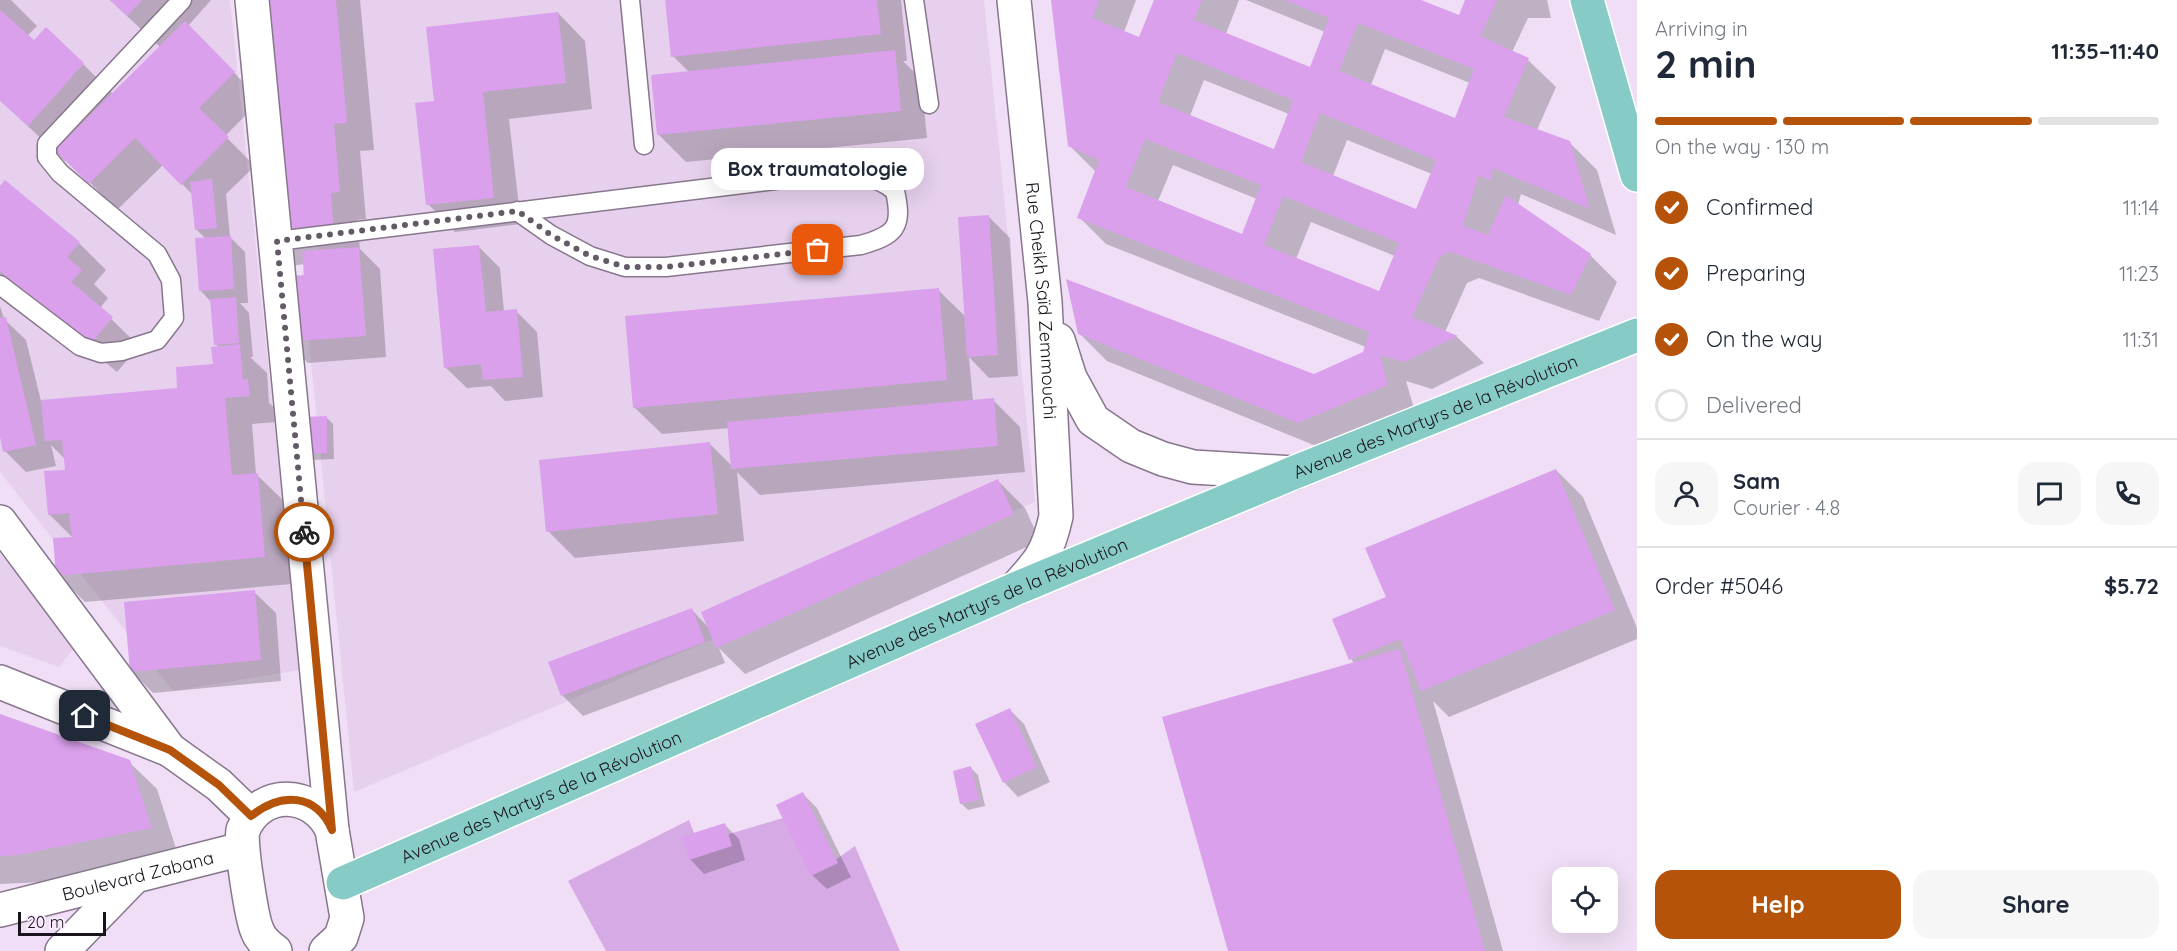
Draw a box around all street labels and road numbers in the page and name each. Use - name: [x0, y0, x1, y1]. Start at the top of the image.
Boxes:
- street label: Rue Cheikh Saïd Zemmouchi: [1021, 181, 1063, 420]
- street label: Avenue des Martyrs de la Révolution: [1290, 349, 1581, 483]
- street label: Avenue des Martyrs de la Révolution: [842, 532, 1131, 673]
- street label: Avenue des Martyrs de la Révolution: [397, 725, 685, 868]
- street label: Boulevard Zabana: [60, 845, 216, 905]

